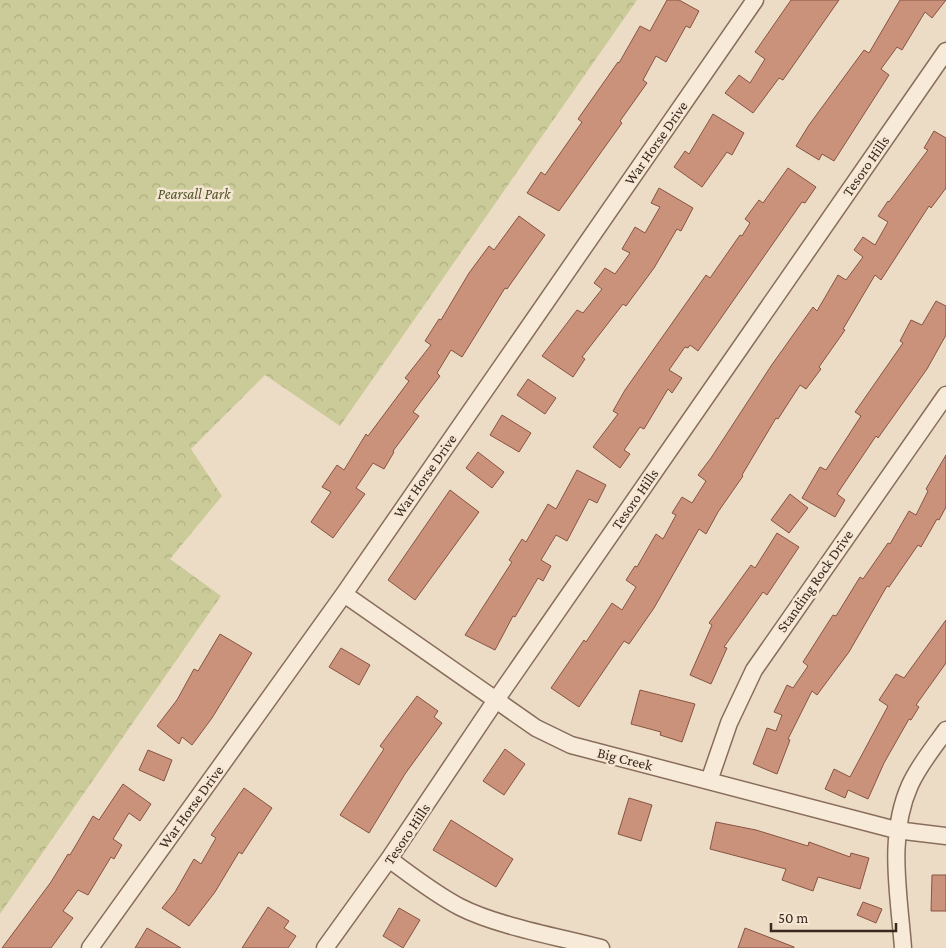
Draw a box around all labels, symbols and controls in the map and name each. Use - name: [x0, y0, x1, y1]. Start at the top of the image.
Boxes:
- street label: War Horse Drive: [621, 98, 691, 188]
- street label: Tesoro Hills: [839, 133, 893, 199]
- park label: Pearsall Park: [158, 186, 232, 202]
- street label: War Horse Drive: [390, 431, 460, 521]
- street label: Tesoro Hills: [608, 466, 662, 532]
- street label: Standing Rock Drive: [774, 526, 857, 636]
- street label: Big Creek: [595, 744, 655, 775]
- street label: War Horse Drive: [156, 762, 227, 852]
- street label: Tesoro Hills: [381, 800, 433, 868]
- scale bar: [771, 900, 896, 932]
- text: 50 m: [778, 910, 808, 926]

